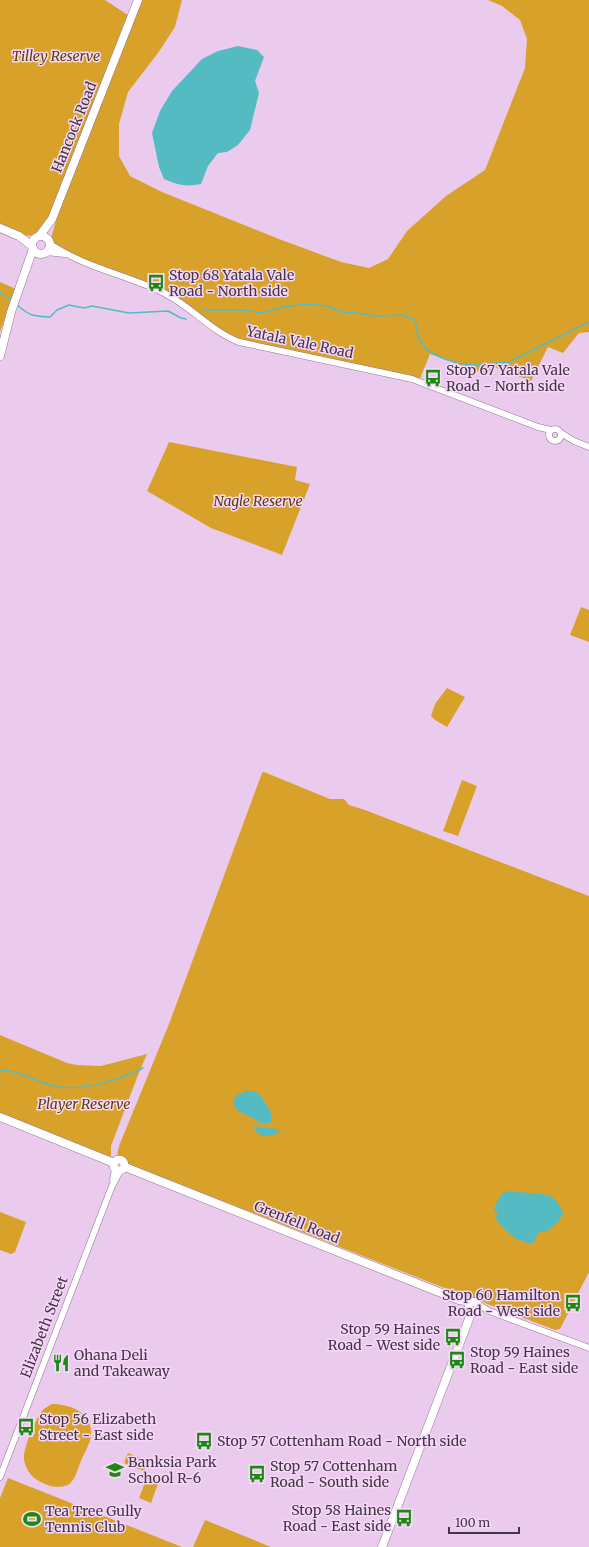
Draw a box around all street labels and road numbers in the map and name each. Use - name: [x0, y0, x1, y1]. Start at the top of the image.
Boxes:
- street label: Hancock Road: [48, 78, 101, 175]
- street label: Yatala Vale Road: [244, 322, 356, 362]
- street label: Grenfell Road: [252, 1197, 343, 1248]
- street label: Elizabeth Street: [16, 1273, 72, 1380]

